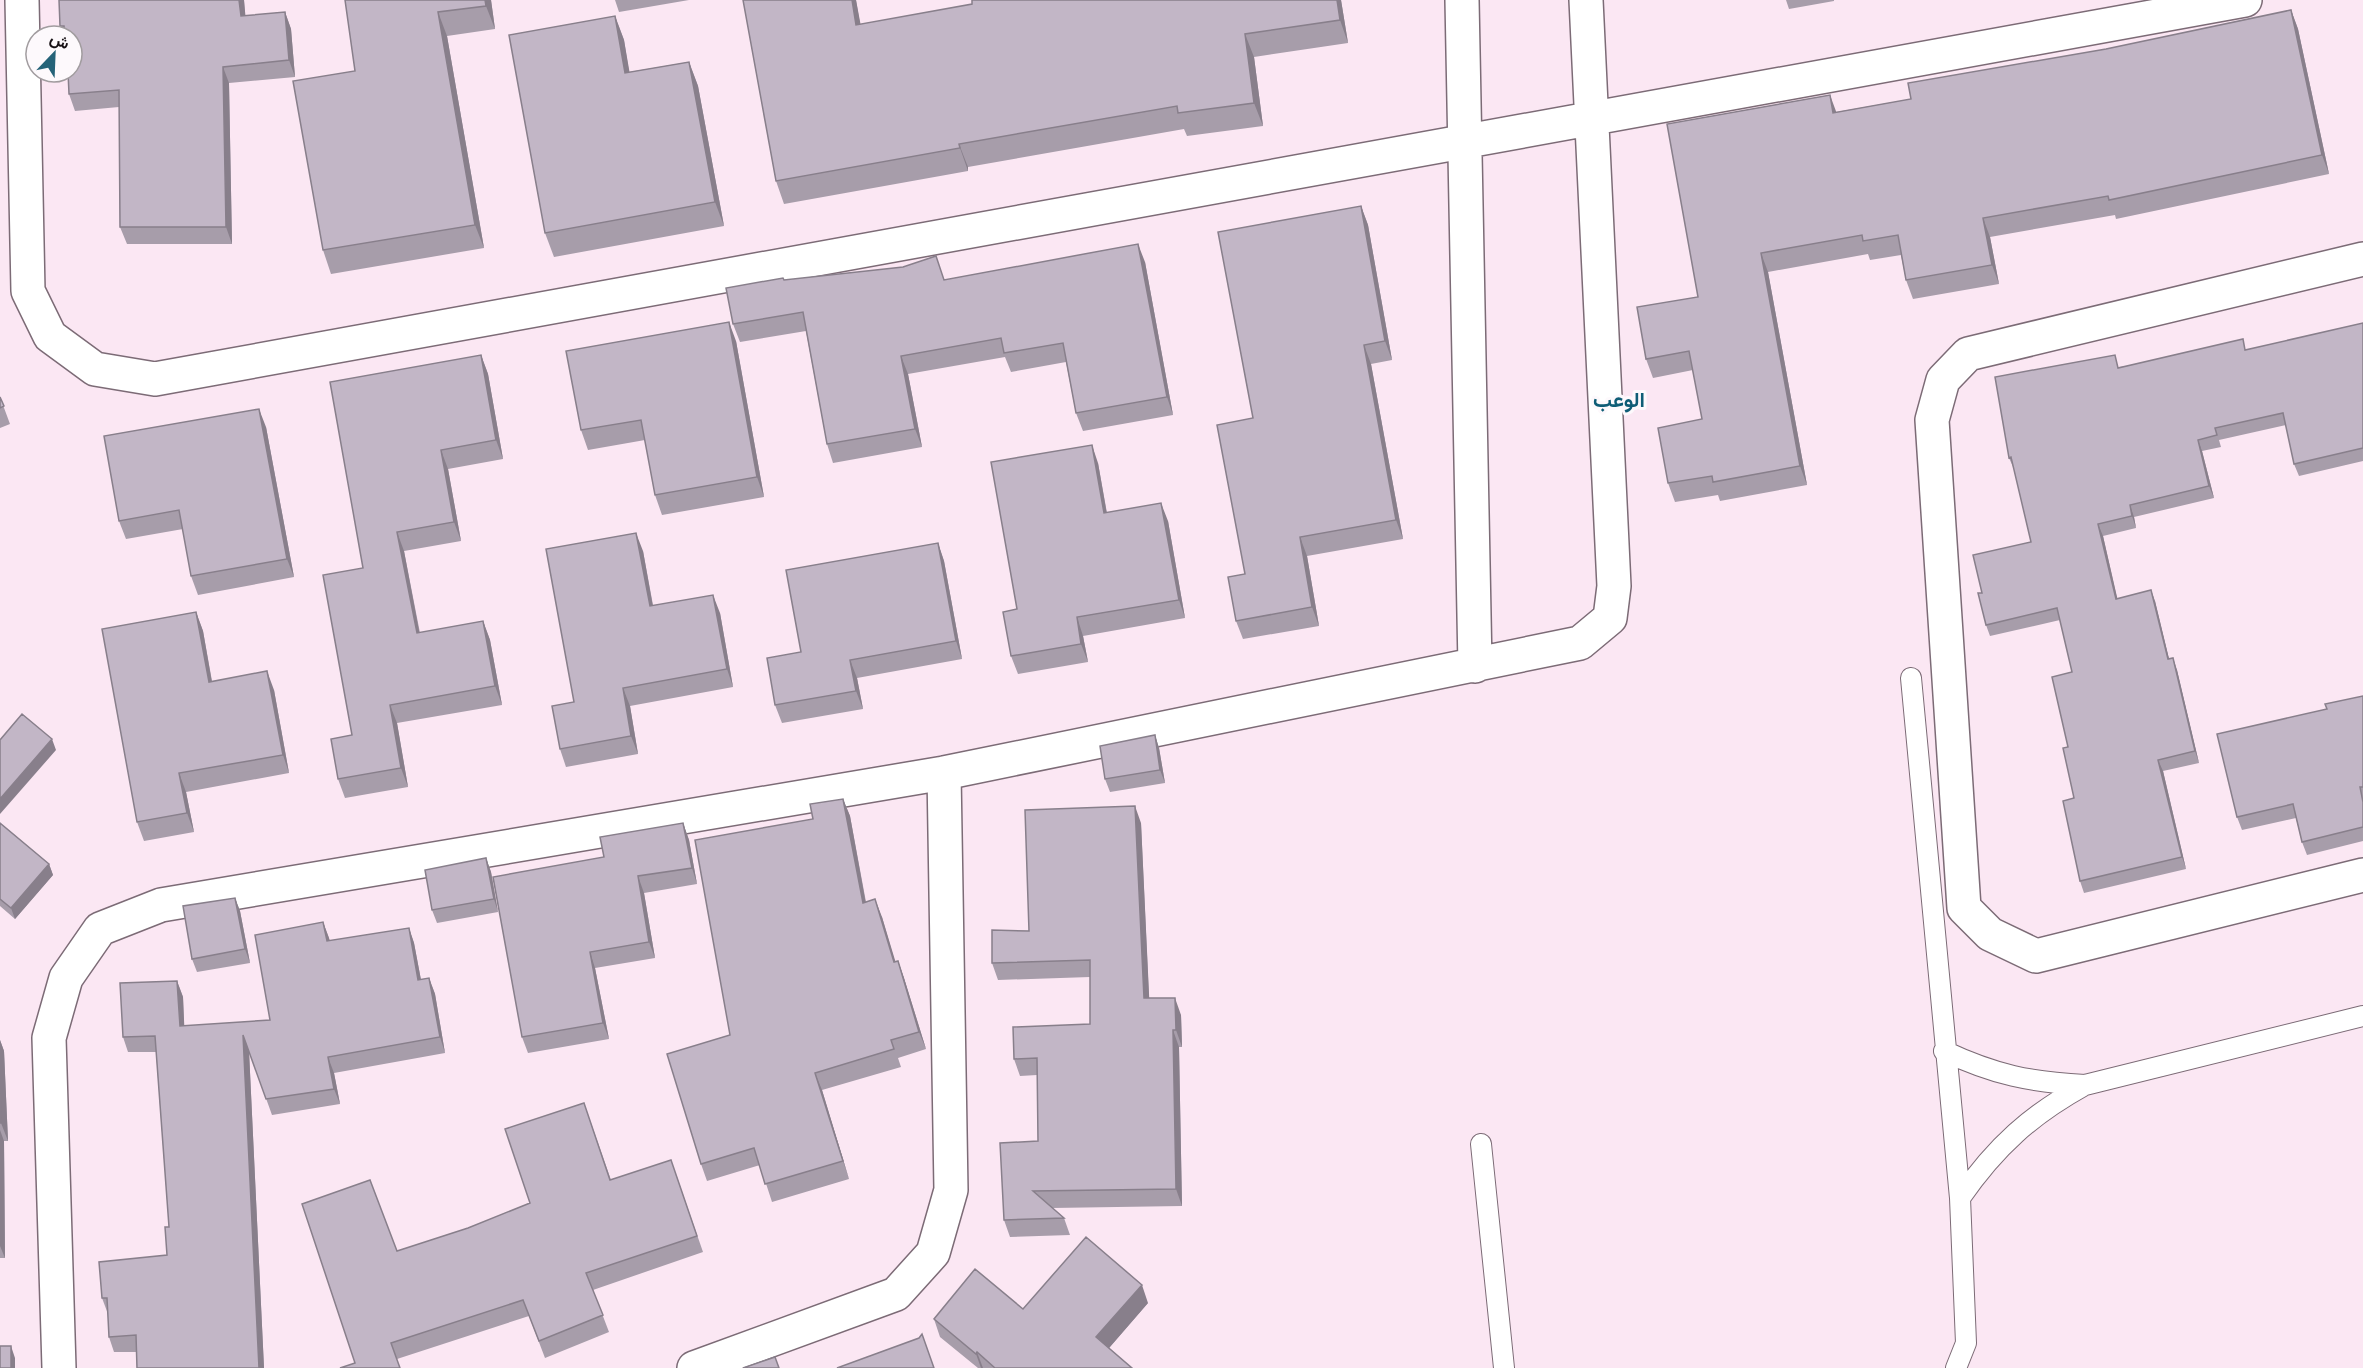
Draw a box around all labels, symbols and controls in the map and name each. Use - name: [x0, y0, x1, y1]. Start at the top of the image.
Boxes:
- north arrow: [24, 24, 84, 84]
- text: ش: [47, 28, 72, 53]
- district label: الوعب: [1593, 387, 1645, 413]

